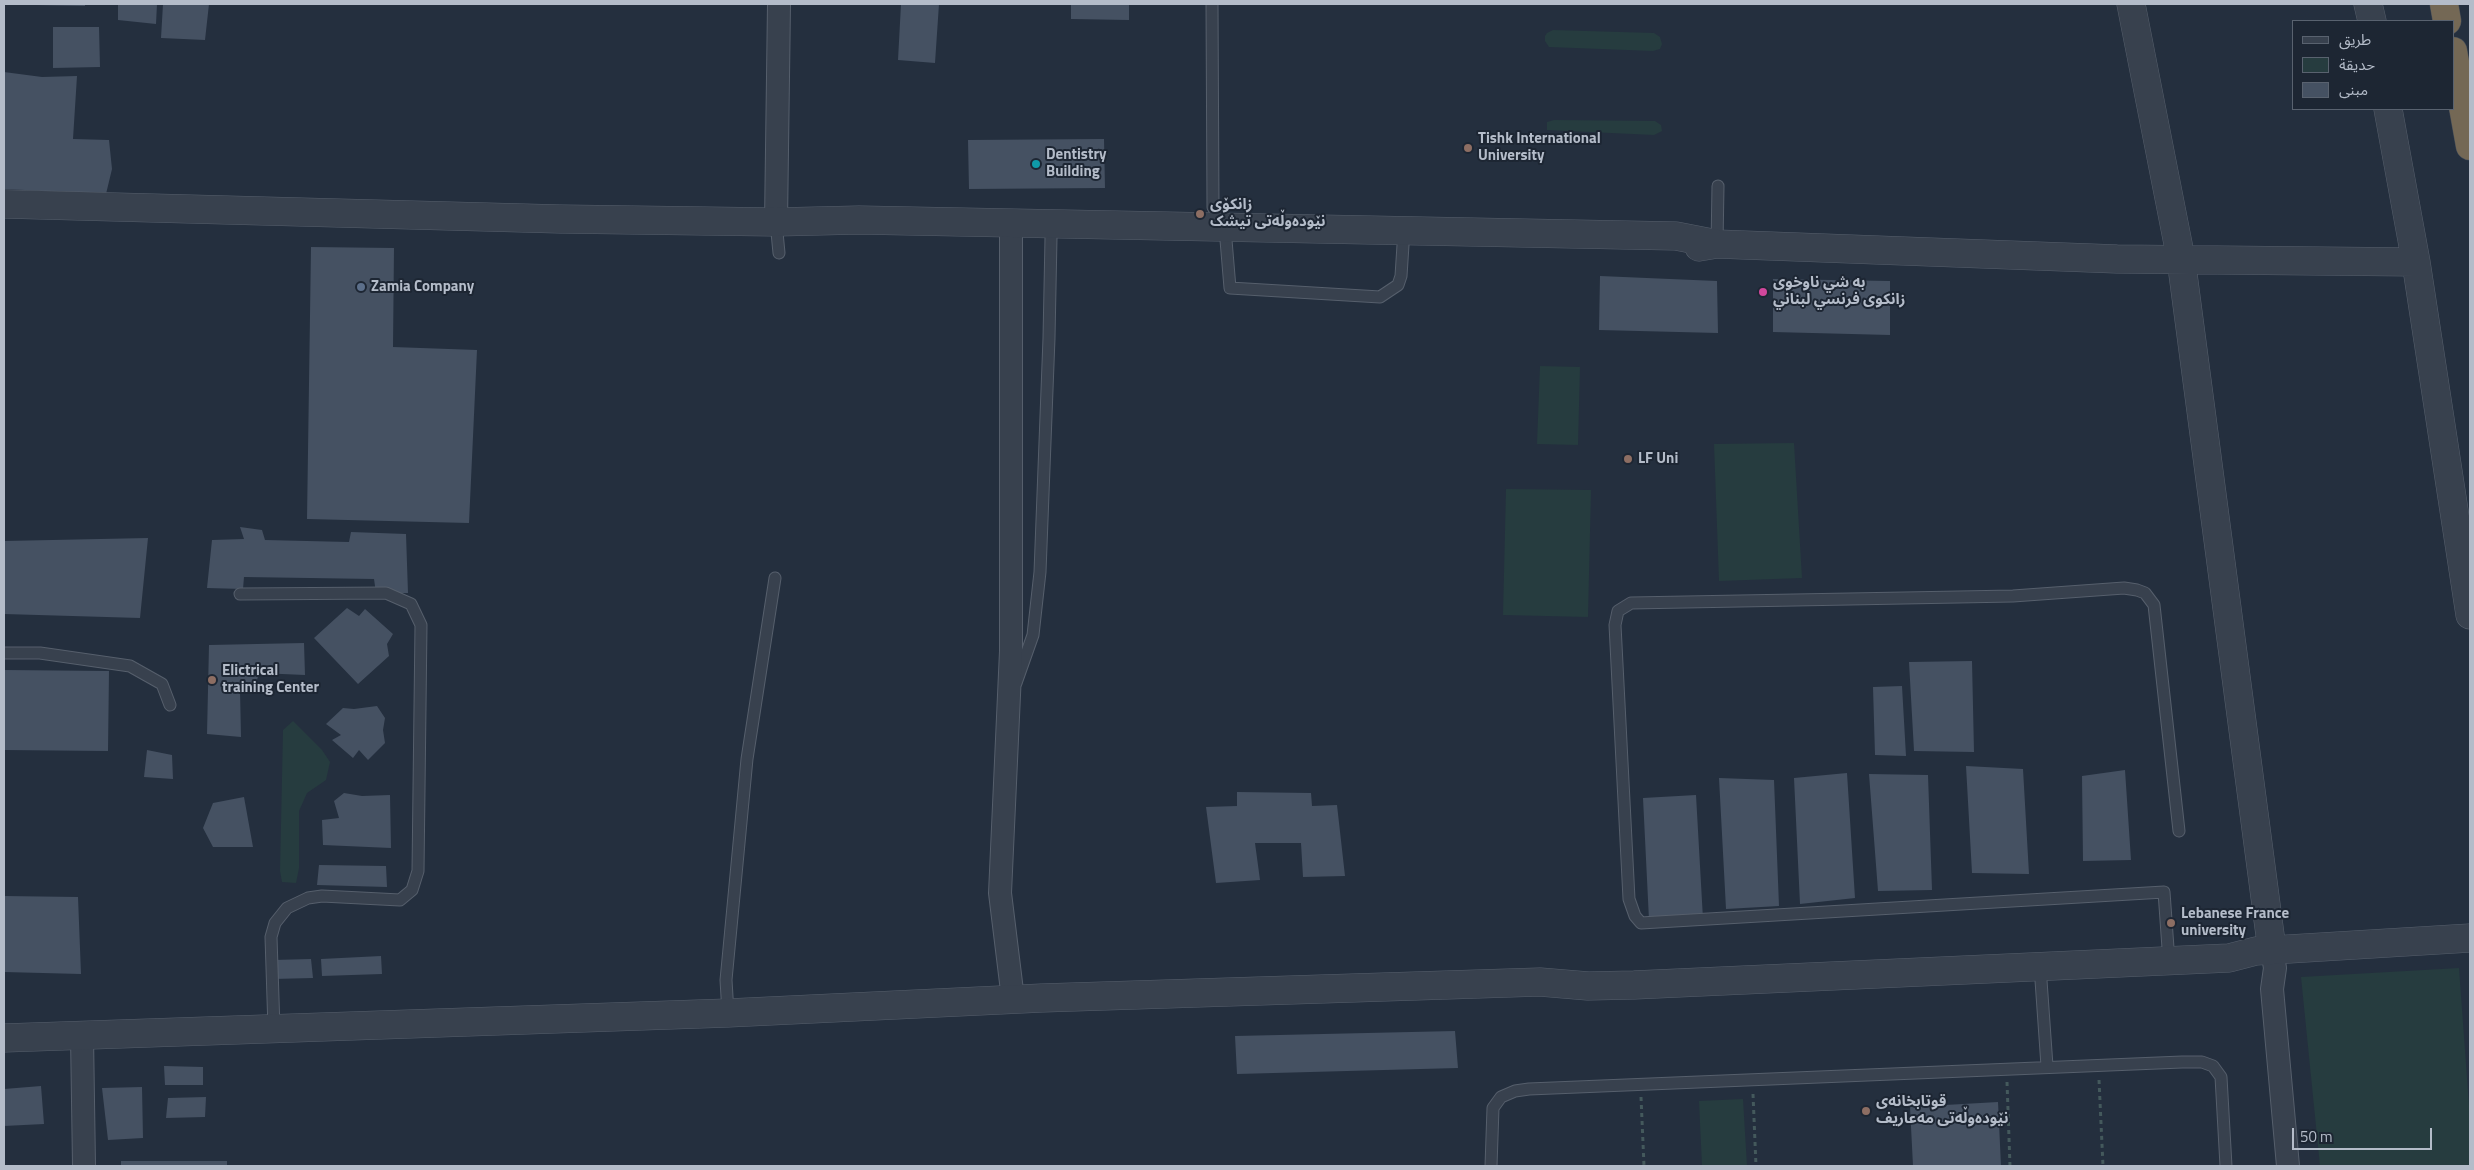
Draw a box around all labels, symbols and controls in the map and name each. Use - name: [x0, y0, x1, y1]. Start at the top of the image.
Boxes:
- legend: [2292, 20, 2454, 110]
- text: طريق: [2339, 28, 2371, 51]
- text: حديقة: [2339, 53, 2375, 76]
- text: مبنى: [2339, 78, 2368, 101]
- place label: Tishk International University: [1478, 130, 1601, 165]
- marker: Tishk International University: [1462, 142, 1474, 154]
- place label: Dentistry Building: [1046, 146, 1106, 181]
- marker: Dentistry Building: [1030, 158, 1042, 170]
- place label: زانکۆی نێودەوڵەتی تیشک: [1210, 196, 1326, 231]
- marker: زانکۆی نێودەوڵەتی تیشک: [1194, 208, 1206, 220]
- place label: به شي ناوخوى زانكوى فرنسي لبناني: [1773, 274, 1905, 309]
- place label: Zamia Company: [371, 278, 474, 296]
- marker: Zamia Company: [355, 281, 367, 293]
- marker: به شي ناوخوى زانكوى فرنسي لبناني: [1757, 286, 1769, 298]
- place label: LF Uni: [1638, 450, 1678, 468]
- marker: LF Uni: [1622, 453, 1634, 465]
- place label: Elictrical training Center: [222, 662, 319, 697]
- marker: Elictrical training Center: [206, 674, 218, 686]
- place label: Lebanese France university: [2181, 905, 2289, 940]
- marker: Lebanese France university: [2165, 917, 2177, 929]
- place label: قوتابخانەی نێودەوڵەتی مەعاریف: [1876, 1093, 2009, 1128]
- marker: قوتابخانەی نێودەوڵەتی مەعاریف: [1860, 1105, 1872, 1117]
- scale bar: [2294, 1118, 2434, 1150]
- text: 50 m: [2300, 1125, 2333, 1148]

